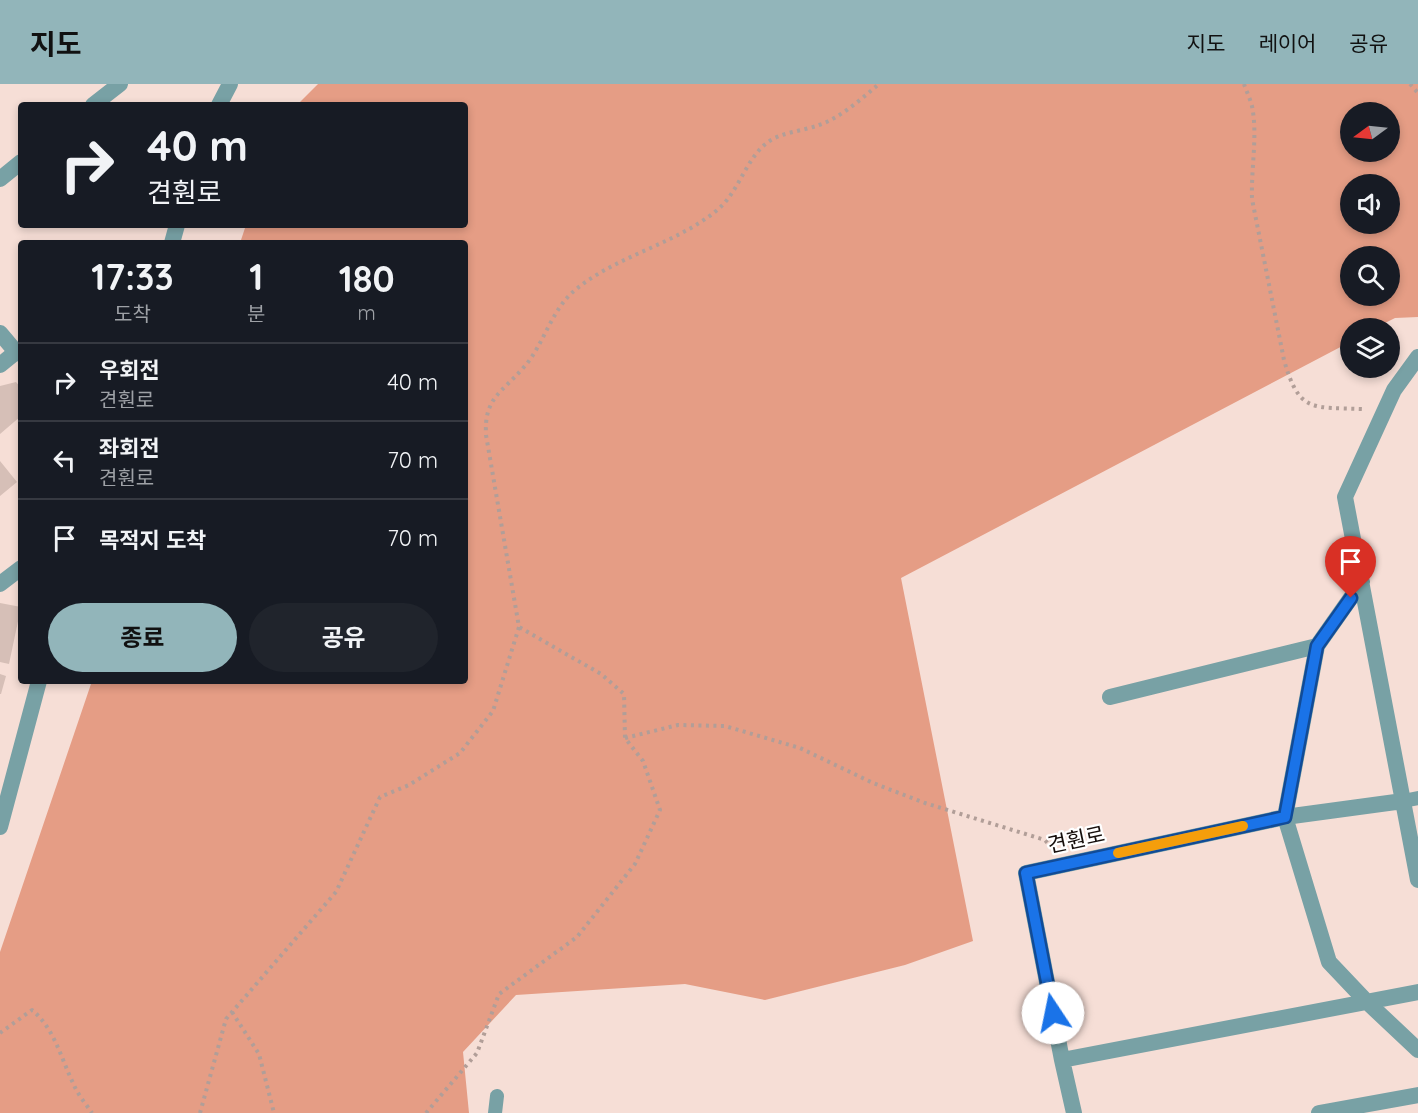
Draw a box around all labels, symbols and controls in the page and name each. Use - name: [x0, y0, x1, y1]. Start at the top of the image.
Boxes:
- text: 지도: [30, 26, 82, 61]
- text: 지도: [1187, 30, 1225, 56]
- text: 레이어: [1258, 30, 1316, 56]
- text: 공유: [1349, 30, 1388, 56]
- north arrow: [1340, 102, 1400, 162]
- map controls: [1340, 102, 1400, 378]
- text: 40 m: [147, 119, 248, 172]
- icon: right: [48, 126, 126, 204]
- button: sound: [1340, 174, 1400, 234]
- text: 견훤로: [147, 175, 222, 209]
- button: search: [1340, 246, 1400, 306]
- text: 17:33: [91, 254, 174, 299]
- text: 1: [249, 254, 263, 299]
- text: 180: [339, 256, 395, 301]
- text: m: [358, 300, 376, 325]
- text: 도착: [114, 301, 151, 326]
- text: 분: [247, 301, 265, 326]
- button: layers: [1340, 318, 1400, 378]
- text: 우회전: [99, 356, 160, 384]
- icon: right: [48, 366, 81, 399]
- text: 40 m: [387, 368, 438, 396]
- text: 견훤로: [99, 387, 154, 412]
- text: 좌회전: [99, 434, 160, 462]
- icon: left: [48, 444, 81, 477]
- text: 70 m: [388, 446, 438, 474]
- text: 견훤로: [99, 465, 154, 490]
- icon: arrive: [48, 522, 81, 555]
- text: 70 m: [388, 524, 438, 552]
- text: 목적지 도착: [99, 526, 206, 554]
- pin: [1325, 536, 1376, 598]
- icon: arrive: [1334, 545, 1367, 578]
- button: 종료: [48, 603, 237, 672]
- button: 공유: [249, 603, 438, 672]
- street label: 견훤로: [1045, 820, 1107, 858]
- position arrow: [1021, 981, 1085, 1045]

